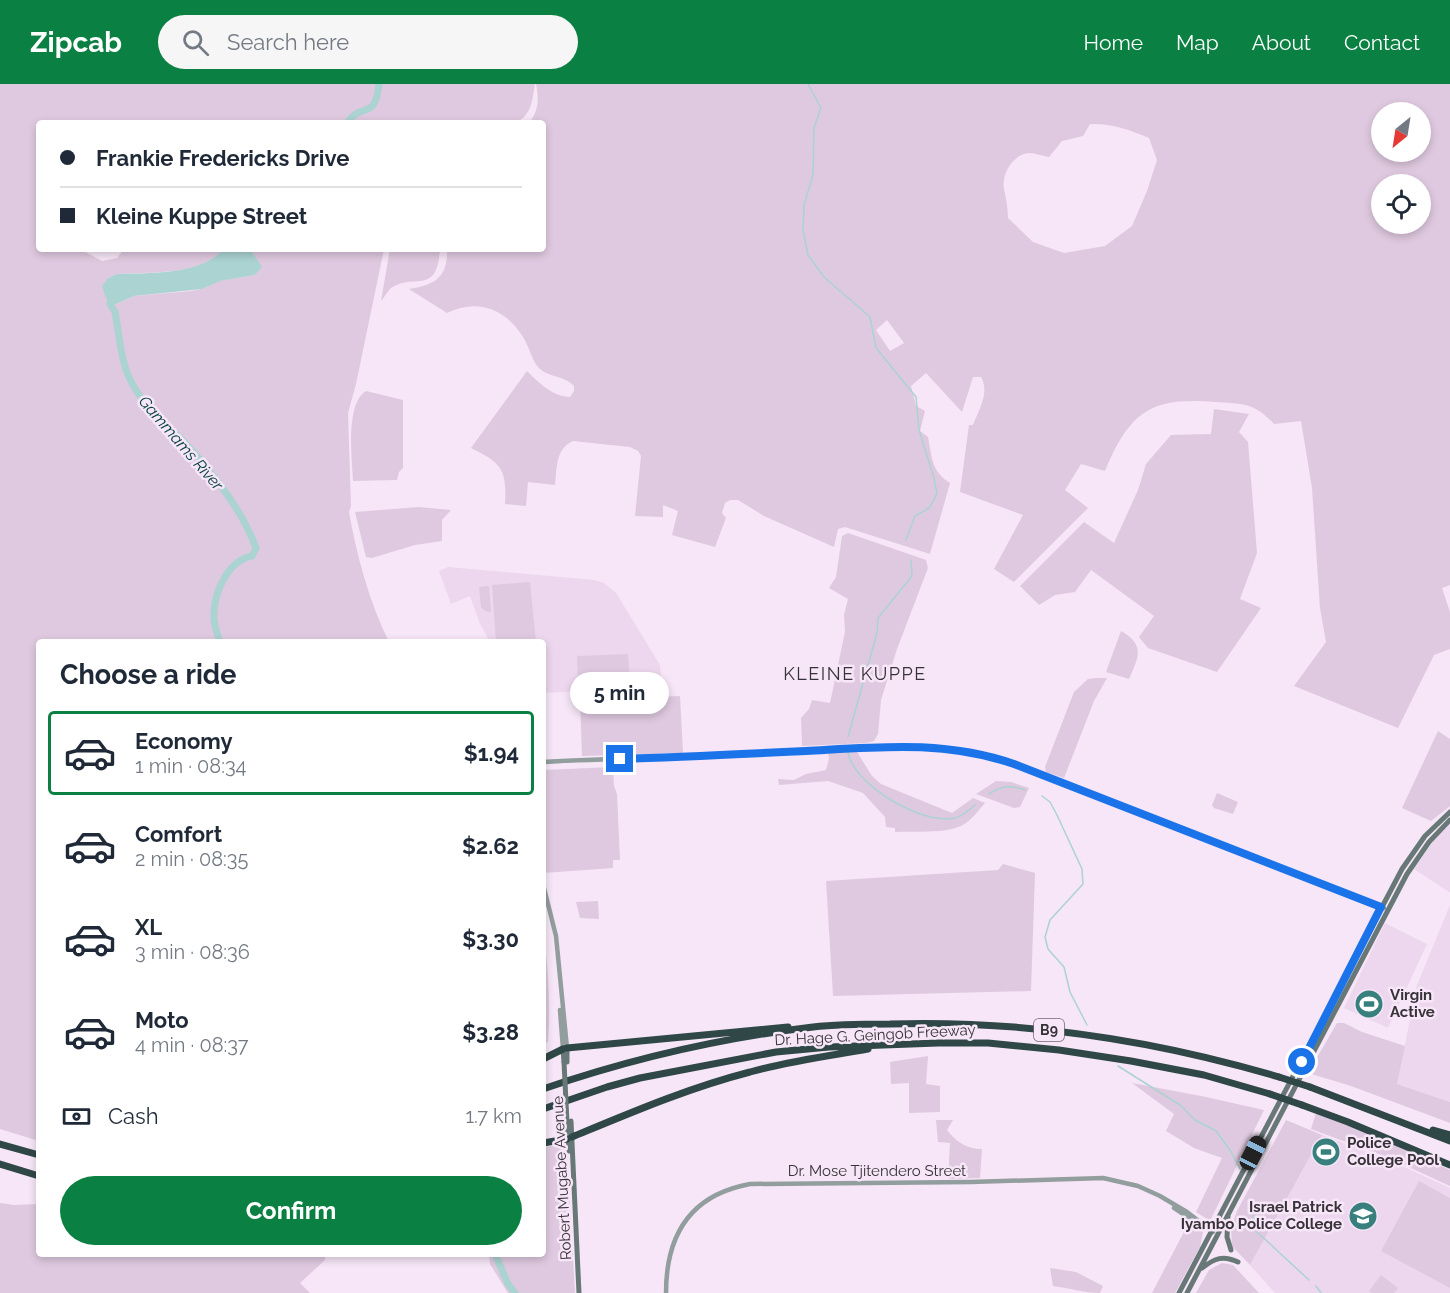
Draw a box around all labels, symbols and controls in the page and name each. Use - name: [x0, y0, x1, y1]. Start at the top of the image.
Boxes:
- search box: [158, 15, 578, 69]
- text: Zipcab: [30, 26, 122, 59]
- icon: search: [179, 26, 212, 59]
- text: Search here: [227, 29, 349, 55]
- text: Home: [1084, 30, 1143, 55]
- text: Map: [1176, 30, 1219, 55]
- text: About: [1252, 30, 1311, 55]
- text: Contact: [1344, 30, 1420, 55]
- north arrow: [1371, 102, 1431, 162]
- map controls: [1371, 102, 1431, 234]
- text: Frankie Fredericks Drive: [96, 145, 349, 171]
- button: locate: [1371, 174, 1431, 234]
- text: Kleine Kuppe Street: [96, 203, 307, 229]
- water label: Gammams River: [135, 392, 227, 494]
- text: Choose a ride: [60, 659, 236, 690]
- district label: KLEINE KUPPE: [783, 663, 927, 684]
- callout: 5 min: [570, 672, 670, 714]
- text: 5 min: [594, 681, 645, 705]
- icon: car: [63, 726, 117, 780]
- text: Economy: [135, 728, 233, 754]
- text: $1.94: [464, 740, 519, 766]
- route end: [606, 745, 633, 772]
- text: 1 min · 08:34: [135, 754, 247, 778]
- icon: car: [63, 819, 117, 873]
- text: Comfort: [135, 821, 222, 847]
- text: $2.62: [462, 833, 519, 859]
- text: 2 min · 08:35: [135, 847, 248, 871]
- icon: car: [63, 912, 117, 966]
- text: XL: [135, 914, 162, 940]
- text: $3.30: [462, 926, 519, 952]
- text: 3 min · 08:36: [135, 940, 250, 964]
- place label: Virgin Active: [1390, 986, 1435, 1021]
- sports icon: Virgin Active: [1353, 988, 1385, 1020]
- icon: car: [63, 1005, 117, 1059]
- text: Moto: [135, 1007, 189, 1033]
- text: $3.28: [462, 1019, 519, 1045]
- road number: B9: [1034, 1019, 1064, 1041]
- street label: Dr. Hage G. Geingob Freeway: [774, 1021, 976, 1049]
- text: 4 min · 08:37: [135, 1033, 249, 1057]
- route start: [1288, 1048, 1315, 1075]
- street label: Robert Mugabe Avenue: [549, 1095, 575, 1260]
- icon: cash: [60, 1100, 93, 1133]
- text: Cash: [108, 1103, 159, 1129]
- text: 1.7 km: [465, 1104, 522, 1128]
- car: [1237, 1133, 1269, 1173]
- place label: Police College Pool: [1347, 1134, 1439, 1169]
- sports icon: Police College Pool: [1310, 1136, 1342, 1168]
- street label: Dr. Mose Tjitendero Street: [788, 1162, 966, 1180]
- button: Confirm: [60, 1176, 522, 1245]
- place label: Israel Patrick Iyambo Police College: [1181, 1198, 1343, 1233]
- school or university icon: Israel Patrick Iyambo Police College: [1347, 1200, 1379, 1232]

